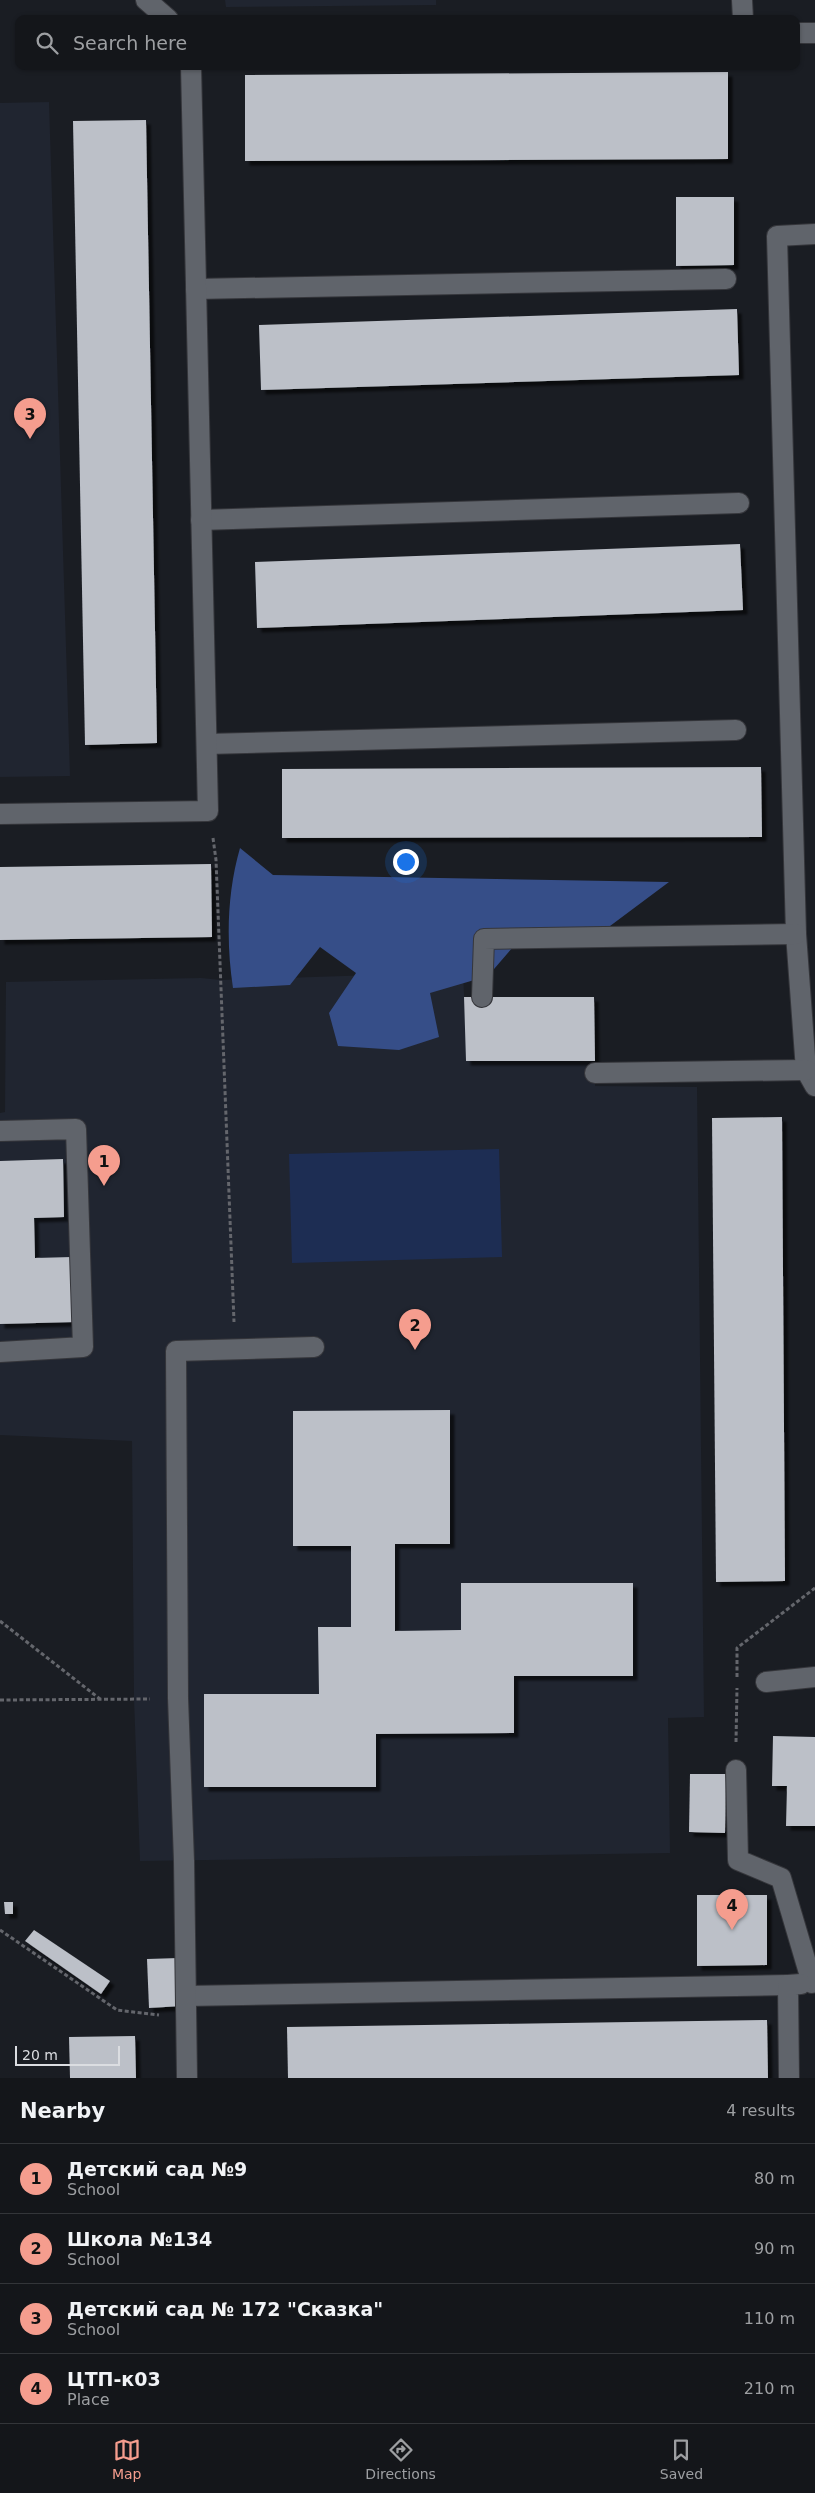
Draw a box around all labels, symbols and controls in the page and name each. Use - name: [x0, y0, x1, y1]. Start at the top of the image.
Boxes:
- search box: [15, 15, 800, 70]
- icon: search: [33, 29, 61, 57]
- text: Search here: [73, 32, 187, 54]
- pin: 3: [14, 398, 46, 439]
- your location: [393, 849, 419, 875]
- pin: 1: [88, 1145, 120, 1186]
- pin: 2: [399, 1309, 431, 1350]
- pin: 4: [716, 1889, 748, 1930]
- scale bar: [15, 2043, 120, 2066]
- text: 20 m: [22, 2047, 58, 2063]
- text: Nearby: [20, 2099, 105, 2123]
- text: 4 results: [726, 2101, 795, 2120]
- text: Детский сад №9: [67, 2158, 247, 2180]
- text: 1: [30, 2169, 42, 2188]
- text: 80 m: [754, 2169, 795, 2188]
- text: School: [67, 2180, 120, 2199]
- text: Школа №134: [67, 2228, 212, 2250]
- text: 2: [30, 2239, 42, 2258]
- text: 90 m: [754, 2239, 795, 2258]
- text: School: [67, 2250, 120, 2269]
- text: Детский сад № 172 "Сказка": [67, 2298, 383, 2320]
- text: 3: [30, 2309, 42, 2328]
- text: 110 m: [744, 2309, 795, 2328]
- text: School: [67, 2320, 120, 2339]
- text: ЦТП-к03: [67, 2368, 161, 2390]
- text: 4: [30, 2379, 42, 2398]
- text: 210 m: [744, 2379, 795, 2398]
- text: Place: [67, 2390, 110, 2409]
- tab: Map: [112, 2436, 141, 2482]
- tab: Directions: [365, 2436, 436, 2482]
- tab: Saved: [660, 2436, 703, 2482]

